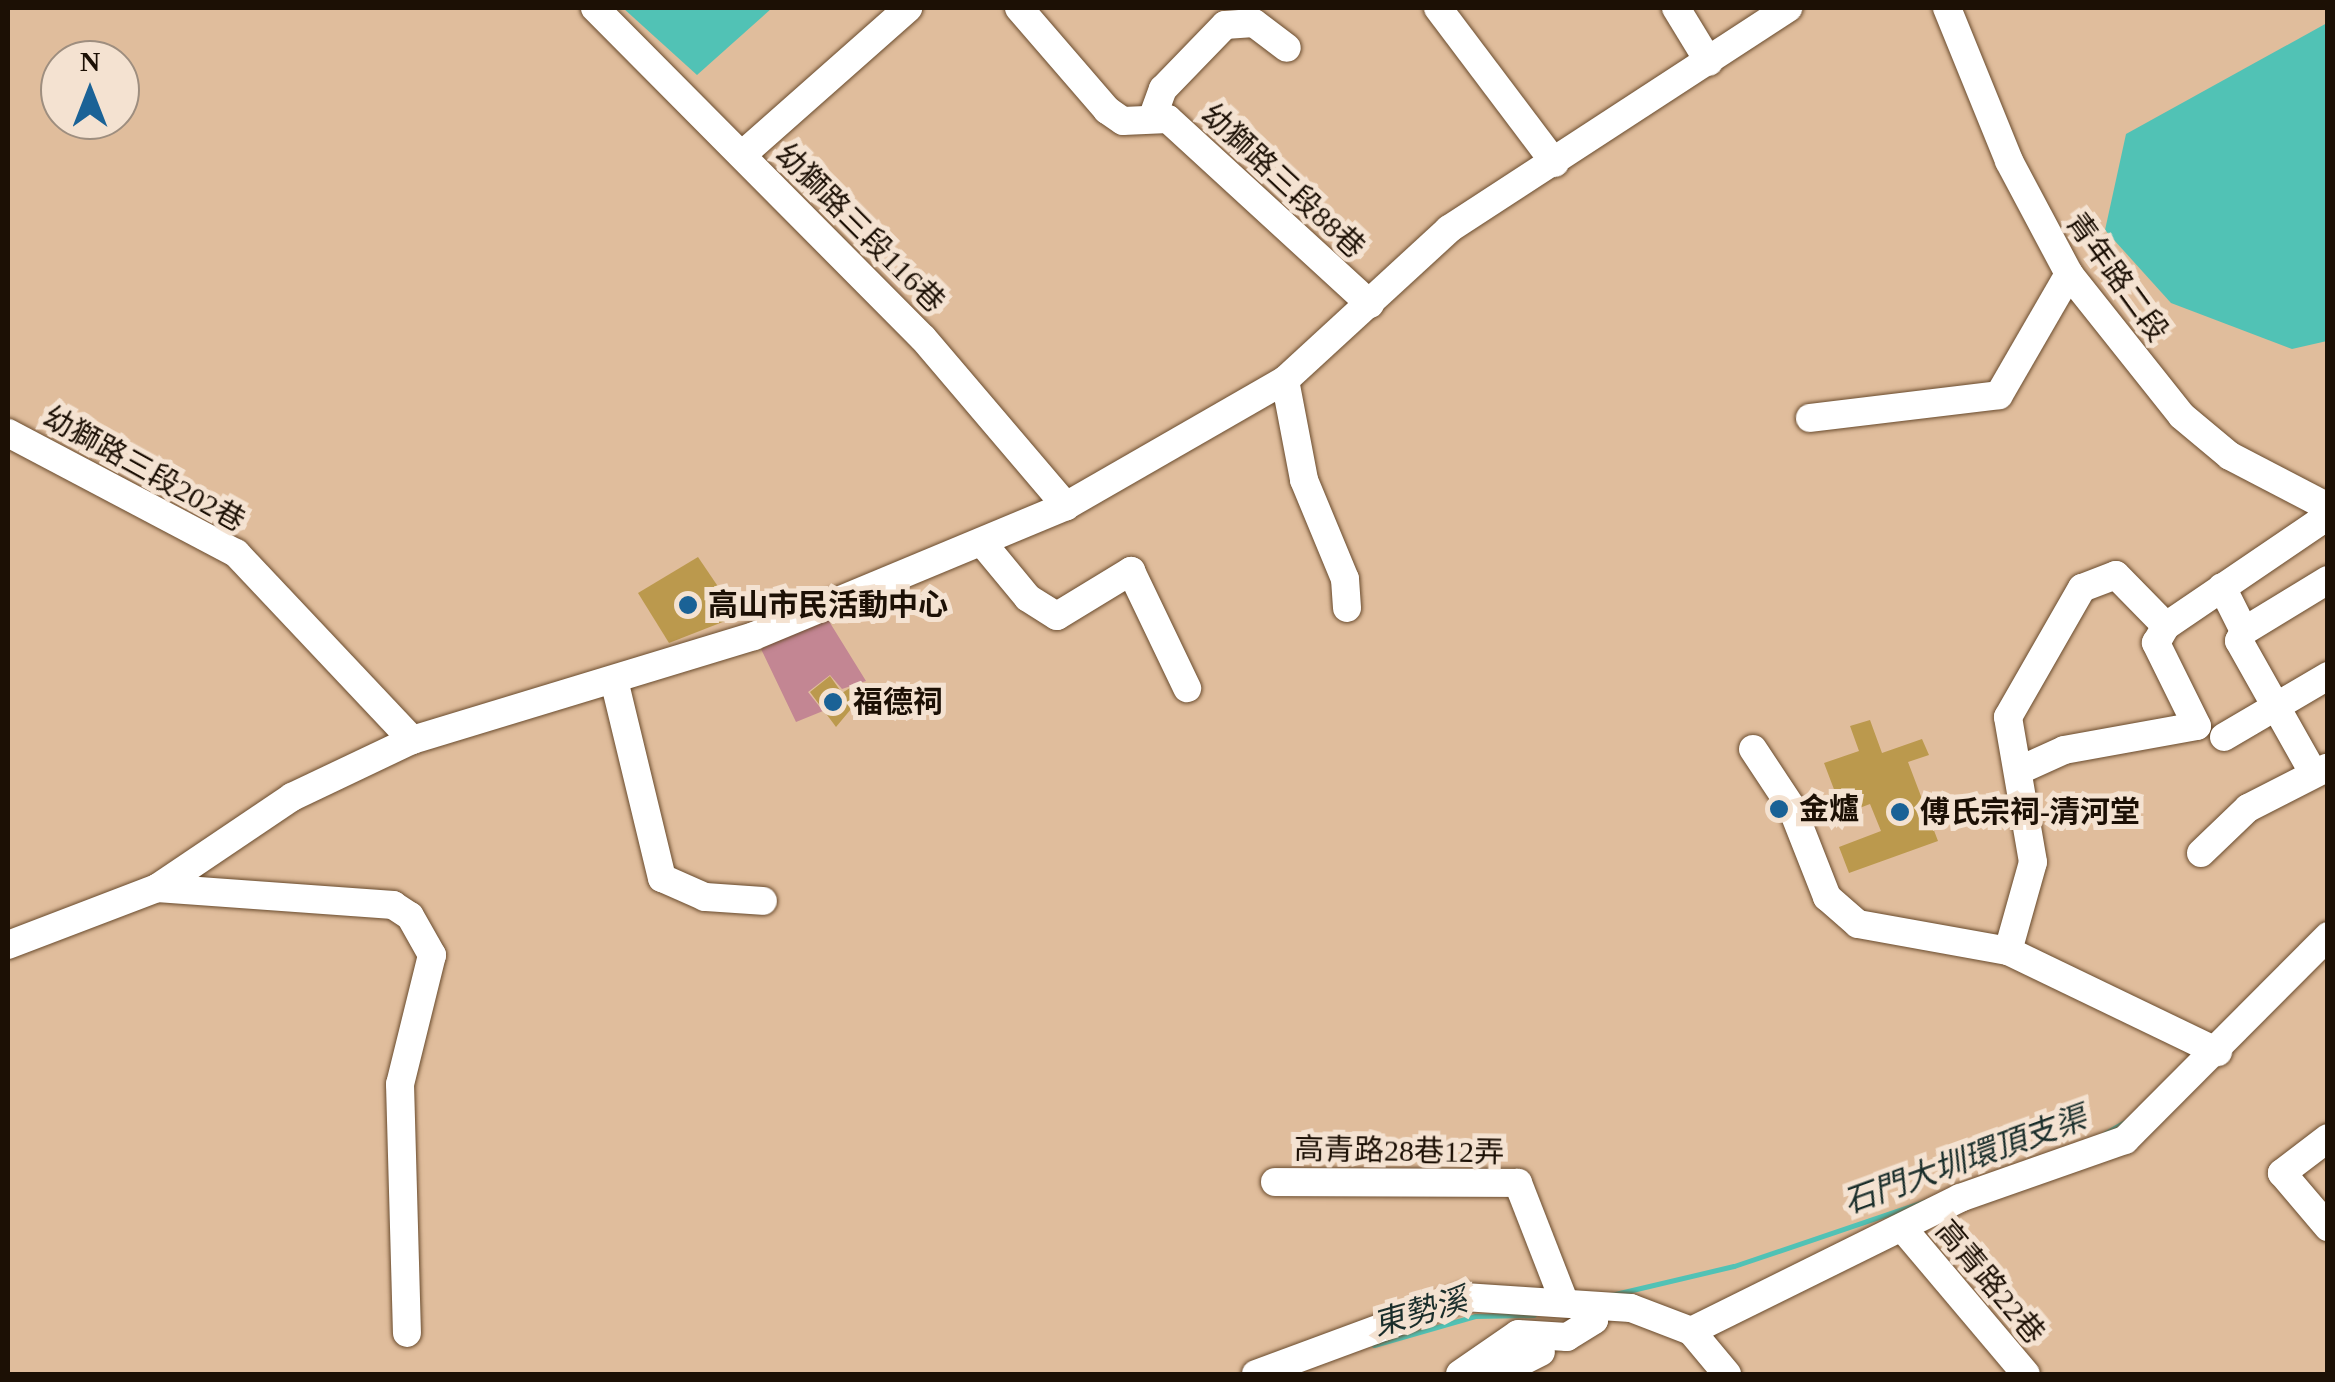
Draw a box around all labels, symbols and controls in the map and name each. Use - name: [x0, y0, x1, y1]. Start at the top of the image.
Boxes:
- north arrow: [40, 40, 140, 140]
- text: N: [80, 46, 100, 77]
- street label: 幼獅路三段88巷: [1194, 96, 1372, 266]
- street label: 幼獅路三段116巷: [768, 136, 952, 320]
- street label: 青年路二段: [2058, 206, 2176, 348]
- street label: 幼獅路三段202巷: [37, 399, 251, 539]
- place label: 高山市民活動中心: [708, 587, 948, 623]
- marker: 高山市民活動中心: [677, 594, 699, 616]
- place label: 福德祠: [853, 684, 943, 720]
- marker: 福德祠: [822, 691, 844, 713]
- place label: 金爐: [1799, 791, 1859, 827]
- place label: 傅氏宗祠-清河堂: [1920, 794, 2140, 830]
- marker: 金爐: [1768, 798, 1790, 820]
- marker: 傅氏宗祠-清河堂: [1889, 801, 1911, 823]
- water label: 石門大圳環頂支渠: [1838, 1098, 2092, 1222]
- street label: 高青路28巷12弄: [1294, 1131, 1504, 1171]
- street label: 高青路22巷: [1928, 1213, 2052, 1351]
- water label: 東勢溪: [1369, 1280, 1471, 1344]

